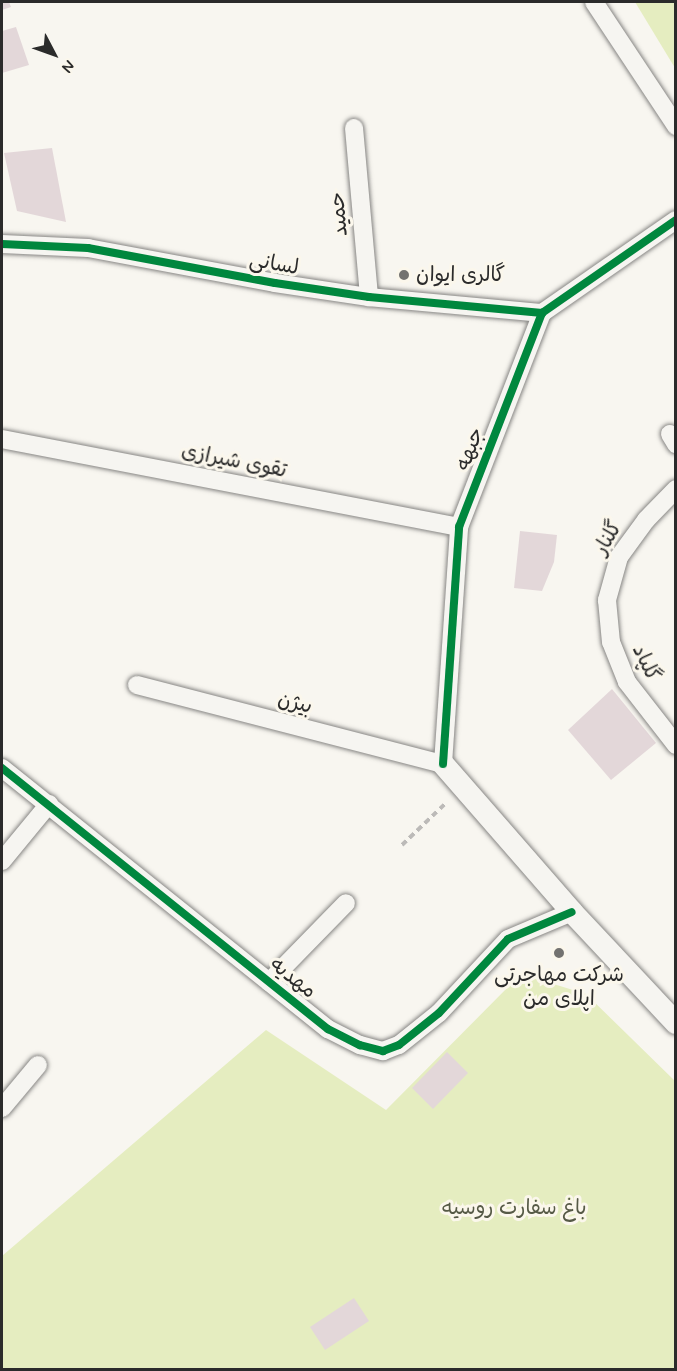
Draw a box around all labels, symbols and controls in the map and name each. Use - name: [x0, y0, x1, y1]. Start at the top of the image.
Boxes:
- north arrow: [24, 24, 84, 84]
- text: N: [57, 55, 79, 77]
- street label: حمید: [325, 191, 353, 237]
- street label: لسانی: [247, 247, 301, 281]
- place label: گالری ایوان: [416, 262, 505, 288]
- marker: گالری ایوان: [397, 268, 411, 282]
- street label: جبهه: [450, 424, 490, 474]
- street label: تقوی شیرازی: [179, 438, 289, 484]
- street label: گلنار: [588, 516, 628, 560]
- street label: گلپاد: [626, 640, 666, 686]
- street label: بیژن: [275, 687, 315, 719]
- marker: شرکت مهاجرتی اپلای من: [552, 946, 566, 960]
- street label: مهدیه: [265, 952, 321, 1004]
- place label: شرکت مهاجرتی اپلای من: [494, 962, 624, 1012]
- park label: باغ سفارت روسیه: [441, 1195, 587, 1221]

